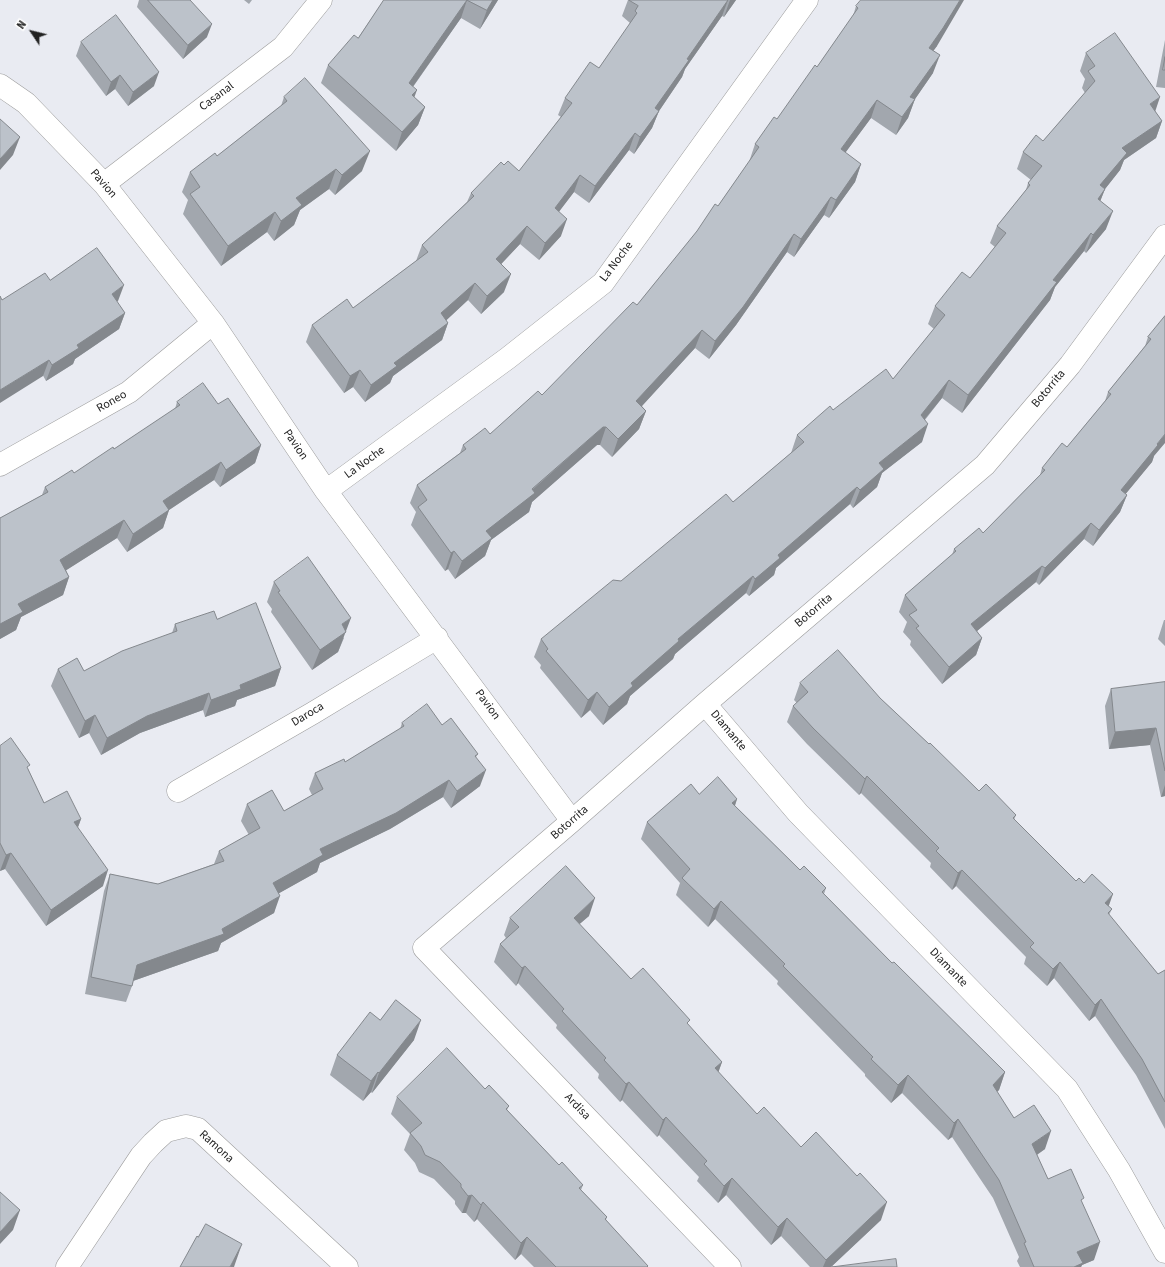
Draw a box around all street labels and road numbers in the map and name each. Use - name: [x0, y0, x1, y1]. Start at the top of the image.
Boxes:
- street label: Casanal: [197, 79, 237, 115]
- street label: Pavion: [86, 166, 120, 202]
- street label: La Noche: [597, 239, 637, 285]
- street label: Botorrita: [1029, 367, 1069, 411]
- street label: Roneo: [94, 388, 130, 416]
- street label: Pavion: [280, 427, 310, 463]
- street label: La Noche: [342, 444, 388, 482]
- street label: Botorrita: [792, 591, 836, 631]
- street label: Pavion: [471, 687, 503, 723]
- street label: Daroca: [289, 700, 327, 730]
- street label: Diamante: [707, 708, 749, 754]
- street label: Botorrita: [548, 803, 592, 843]
- street label: Diamante: [926, 945, 970, 991]
- street label: Ardisa: [561, 1091, 593, 1123]
- street label: Ramona: [196, 1128, 236, 1166]

